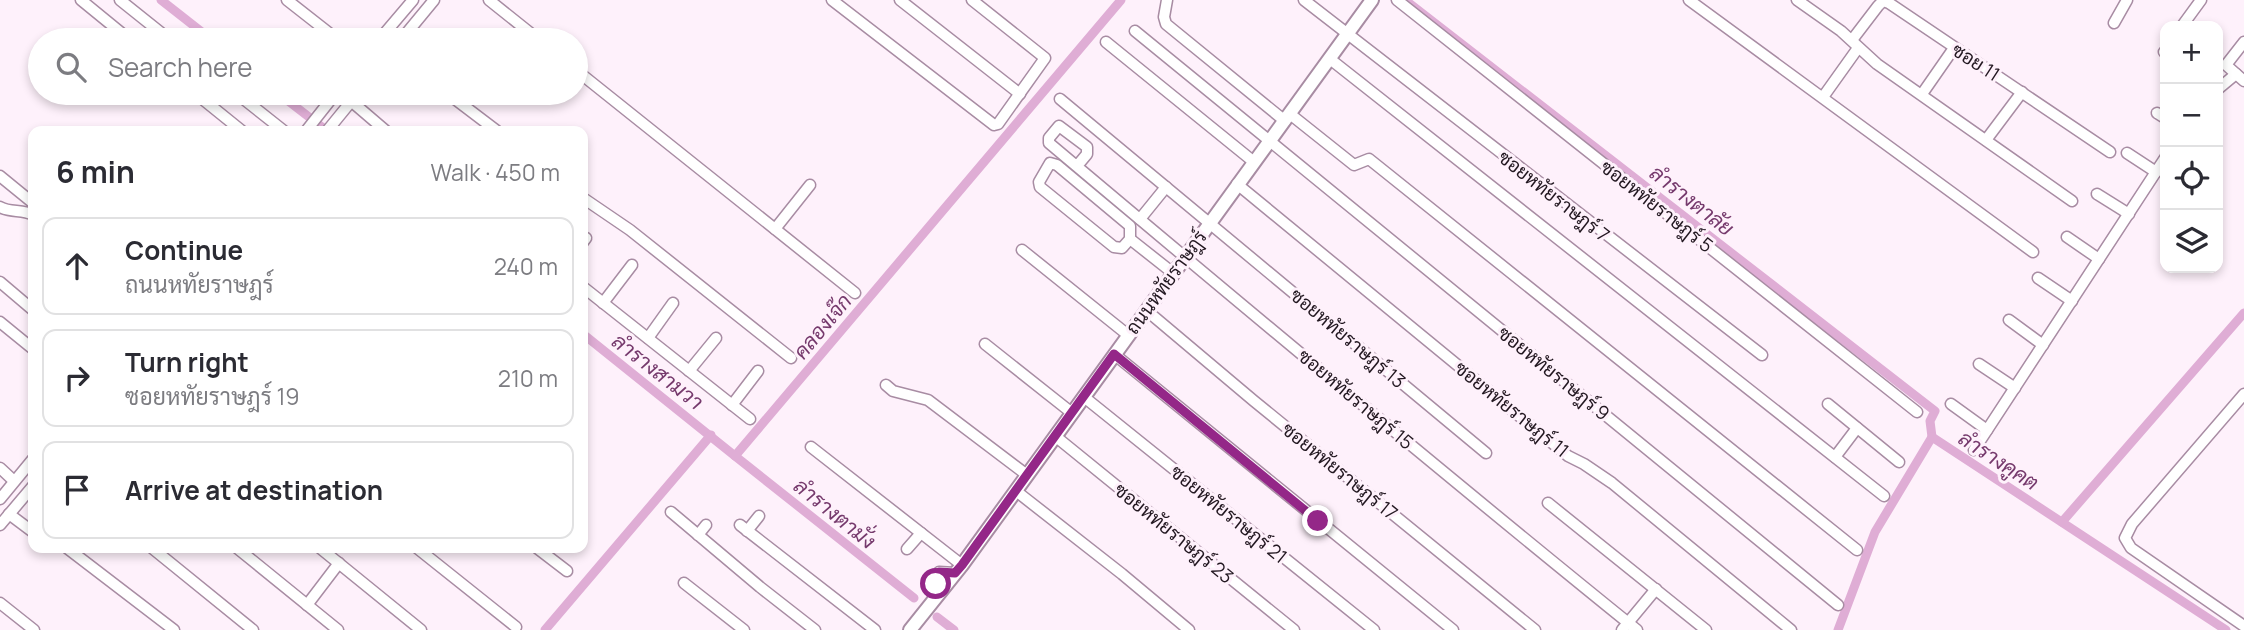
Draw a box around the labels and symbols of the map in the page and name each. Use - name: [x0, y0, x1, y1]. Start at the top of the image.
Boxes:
- street label: ซอย 11: [1947, 37, 2005, 87]
- street label: ซอยหทัยราษฎร์ 7: [1493, 144, 1615, 248]
- street label: ซอยหทัยราษฎร์ 5: [1595, 154, 1719, 258]
- water label: ลำรางตาลัย: [1644, 158, 1740, 242]
- street label: ถนนหทัยราษฎร์: [1119, 225, 1213, 339]
- street label: ซอยหทัยราษฎร์ 13: [1285, 282, 1411, 394]
- water label: คลองเจ๊ก: [787, 288, 857, 364]
- street label: ซอยหทัยราษฎร์ 9: [1493, 320, 1615, 426]
- water label: ลำรางสามวา: [607, 327, 709, 415]
- street label: ซอยหทัยราษฎร์ 15: [1293, 343, 1419, 455]
- street label: ซอยหทัยราษฎร์ 11: [1449, 355, 1575, 463]
- street label: ซอยหทัยราษฎร์ 17: [1277, 416, 1403, 526]
- water label: ลำรางคูคต: [1952, 424, 2045, 498]
- street label: ซอยหทัยราษฎร์ 21: [1165, 459, 1293, 569]
- water label: ลำรางตามั่ง: [788, 468, 884, 555]
- street label: ซอยหทัยราษฎร์ 23: [1109, 477, 1239, 589]
- route end: [1302, 505, 1333, 536]
- route start: [920, 568, 951, 599]

